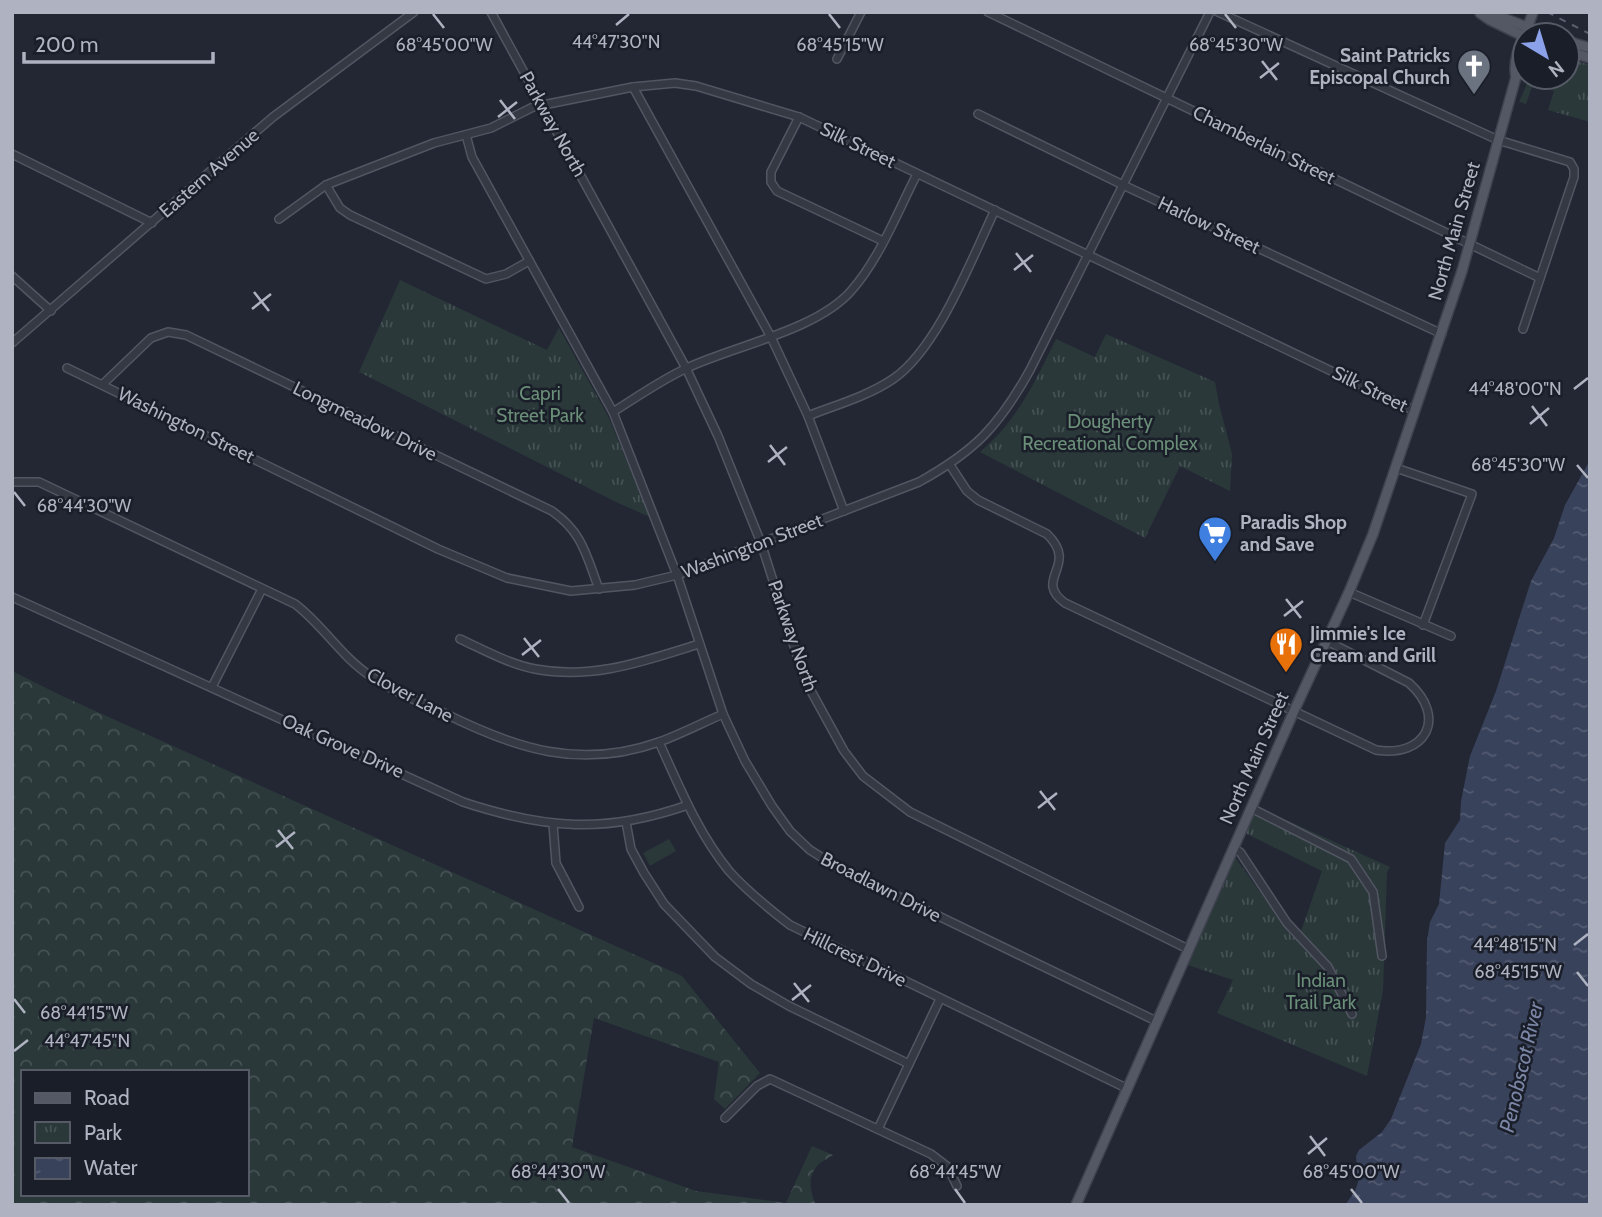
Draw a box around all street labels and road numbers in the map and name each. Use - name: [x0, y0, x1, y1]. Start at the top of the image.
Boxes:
- street label: Parkway North: [515, 67, 591, 181]
- street label: Chamberlain Street: [1189, 101, 1339, 190]
- street label: Silk Street: [817, 117, 900, 173]
- street label: Eastern Avenue: [154, 123, 264, 223]
- street label: North Main Street: [1423, 159, 1485, 303]
- street label: Harlow Street: [1154, 191, 1264, 259]
- street label: Silk Street: [1329, 361, 1412, 417]
- street label: Longmeadow Drive: [289, 376, 441, 466]
- street label: Washington Street: [114, 382, 259, 468]
- street label: Washington Street: [678, 508, 826, 583]
- street label: Parkway North: [763, 577, 823, 695]
- street label: Clover Lane: [363, 663, 457, 727]
- street label: North Main Street: [1214, 688, 1294, 828]
- street label: Oak Grove Drive: [279, 709, 408, 783]
- street label: Broadlawn Drive: [817, 847, 945, 927]
- street label: Hillcrest Drive: [800, 922, 910, 992]

